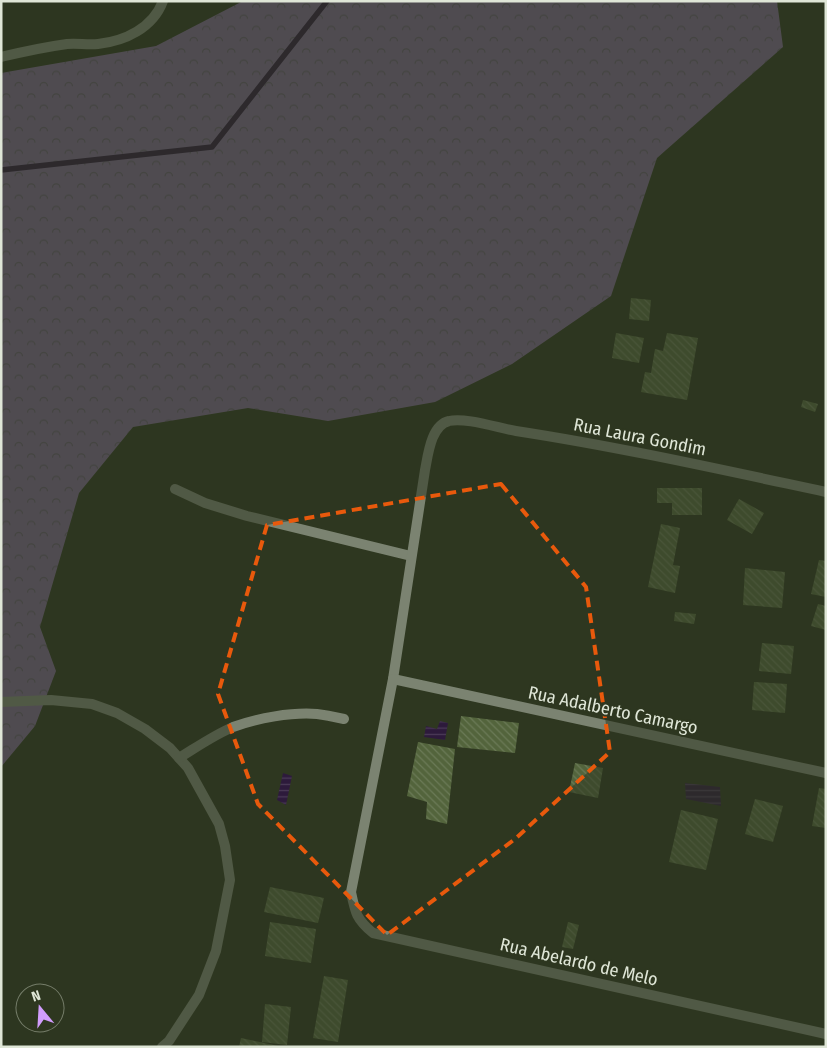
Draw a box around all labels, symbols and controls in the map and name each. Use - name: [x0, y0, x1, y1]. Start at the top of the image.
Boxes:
- street label: Rua Laura Gondim: [572, 413, 708, 461]
- street label: Rua Adalberto Camargo: [526, 681, 700, 739]
- street label: Rua Abelardo de Melo: [498, 933, 660, 991]
- north arrow: [15, 983, 65, 1033]
- text: N: [30, 987, 43, 1005]

